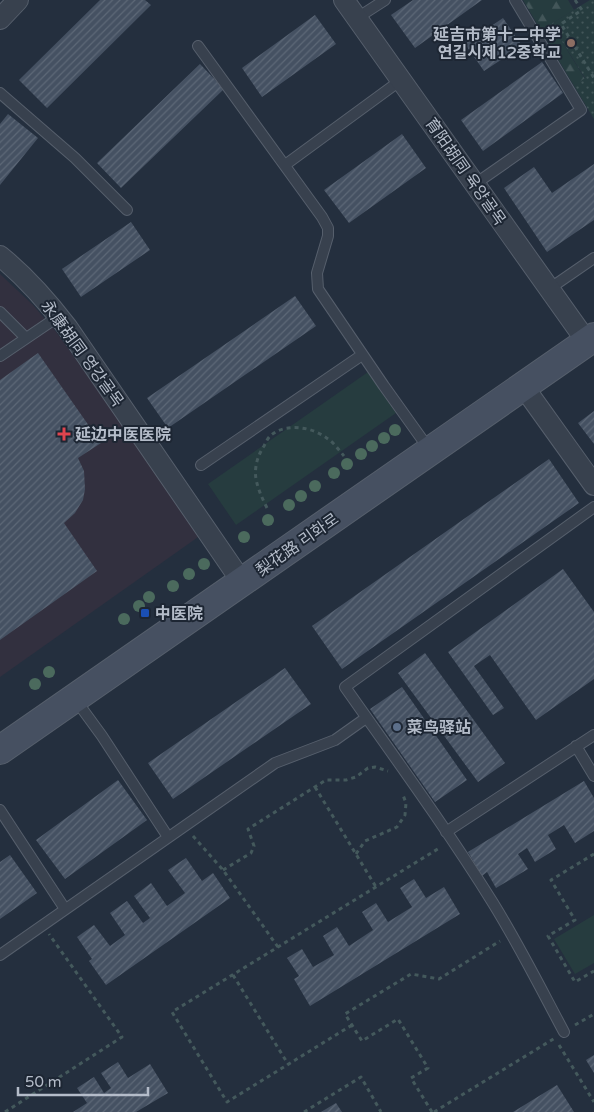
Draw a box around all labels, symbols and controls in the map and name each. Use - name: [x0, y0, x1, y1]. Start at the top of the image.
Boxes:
- place label: 延吉市第十二中学 연길시제12중학교: [433, 25, 561, 63]
- marker: 延吉市第十二中学 연길시제12중학교: [565, 37, 577, 49]
- street label: 育阳胡同 육양골목: [421, 114, 510, 230]
- street label: 永康胡同 영강골목: [37, 296, 128, 411]
- place label: 延边中医医院: [75, 425, 171, 445]
- marker: 延边中医医院: [57, 427, 71, 441]
- street label: 梨花路 리화로: [252, 509, 343, 581]
- place label: 中医院: [155, 604, 203, 624]
- marker: 中医院: [139, 607, 151, 619]
- place label: 菜鸟驿站: [407, 718, 471, 738]
- marker: 菜鸟驿站: [391, 721, 403, 733]
- scale bar: [18, 1064, 148, 1096]
- text: 50 m: [25, 1073, 62, 1091]

